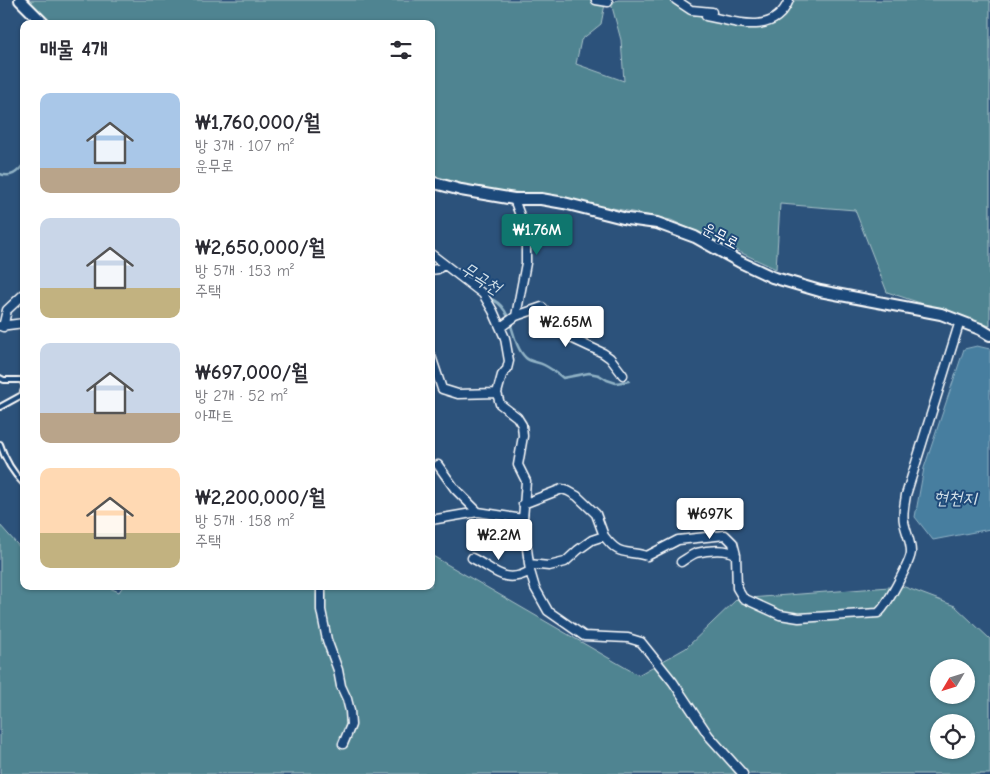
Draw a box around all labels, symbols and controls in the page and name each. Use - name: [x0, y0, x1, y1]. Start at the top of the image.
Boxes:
- icon: filters: [387, 36, 415, 64]
- text: 매물 4개: [40, 37, 108, 61]
- text: ₩1,760,000/월: [195, 110, 321, 134]
- icon: home: [80, 113, 140, 173]
- text: 방 3개 · 107 m²: [195, 137, 294, 155]
- text: 운무로: [195, 157, 234, 175]
- pin: ₩1.76M: [496, 214, 578, 256]
- street label: 운무로: [699, 219, 742, 253]
- text: ₩1.76M: [513, 221, 561, 239]
- text: ₩2,650,000/월: [195, 235, 325, 259]
- icon: home: [80, 238, 140, 298]
- water label: 무곡천: [457, 258, 506, 300]
- text: 방 5개 · 153 m²: [195, 262, 294, 280]
- text: 주택: [195, 282, 221, 300]
- pin: ₩2.65M: [525, 306, 607, 348]
- text: ₩2.65M: [540, 313, 592, 331]
- text: ₩697,000/월: [195, 360, 308, 384]
- icon: home: [80, 363, 140, 423]
- text: 방 2개 · 52 m²: [195, 387, 288, 405]
- text: 아파트: [195, 407, 234, 425]
- text: ₩2,200,000/월: [195, 485, 326, 509]
- icon: home: [80, 488, 140, 548]
- water label: 현천지: [933, 488, 979, 509]
- pin: ₩697K: [675, 498, 745, 540]
- text: ₩697K: [688, 505, 732, 523]
- text: 방 5개 · 158 m²: [195, 512, 294, 530]
- pin: ₩2.2M: [464, 518, 534, 561]
- text: ₩2.2M: [477, 526, 521, 544]
- text: 주택: [195, 532, 221, 550]
- north arrow: [930, 659, 975, 704]
- map controls: [930, 659, 975, 759]
- button: locate: [930, 714, 975, 759]

